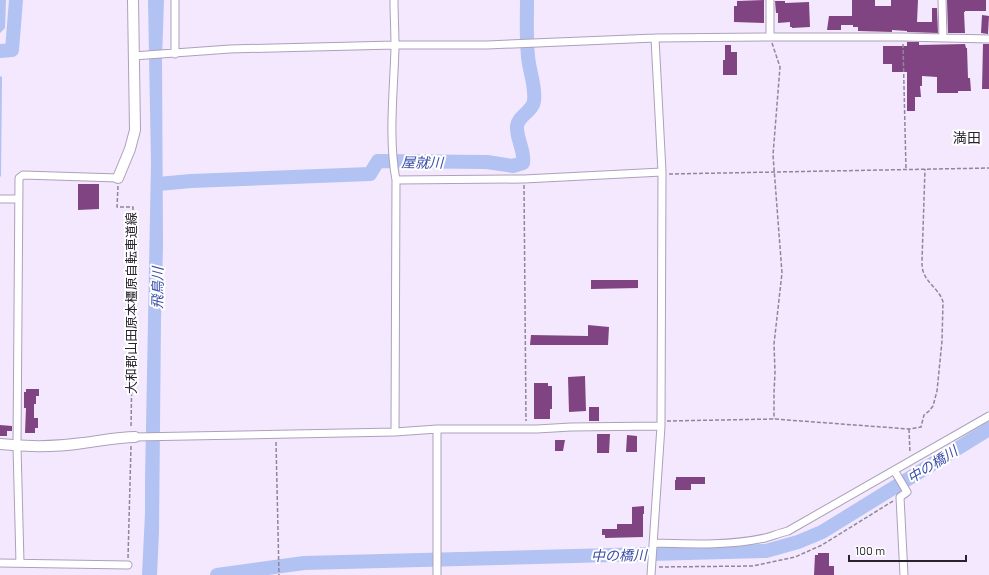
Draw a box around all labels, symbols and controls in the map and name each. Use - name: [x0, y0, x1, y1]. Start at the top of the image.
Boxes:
- district label: 満田: [953, 129, 981, 146]
- water label: 屋就川: [401, 153, 445, 171]
- street label: 大和郡山田原本橿原自転車道線: [123, 212, 139, 394]
- water label: 飛鳥川: [148, 265, 166, 309]
- water label: 中の橋川: [904, 441, 962, 486]
- scale bar: [849, 537, 966, 563]
- text: 100 m: [855, 543, 885, 557]
- water label: 中の橋川: [591, 546, 649, 564]

